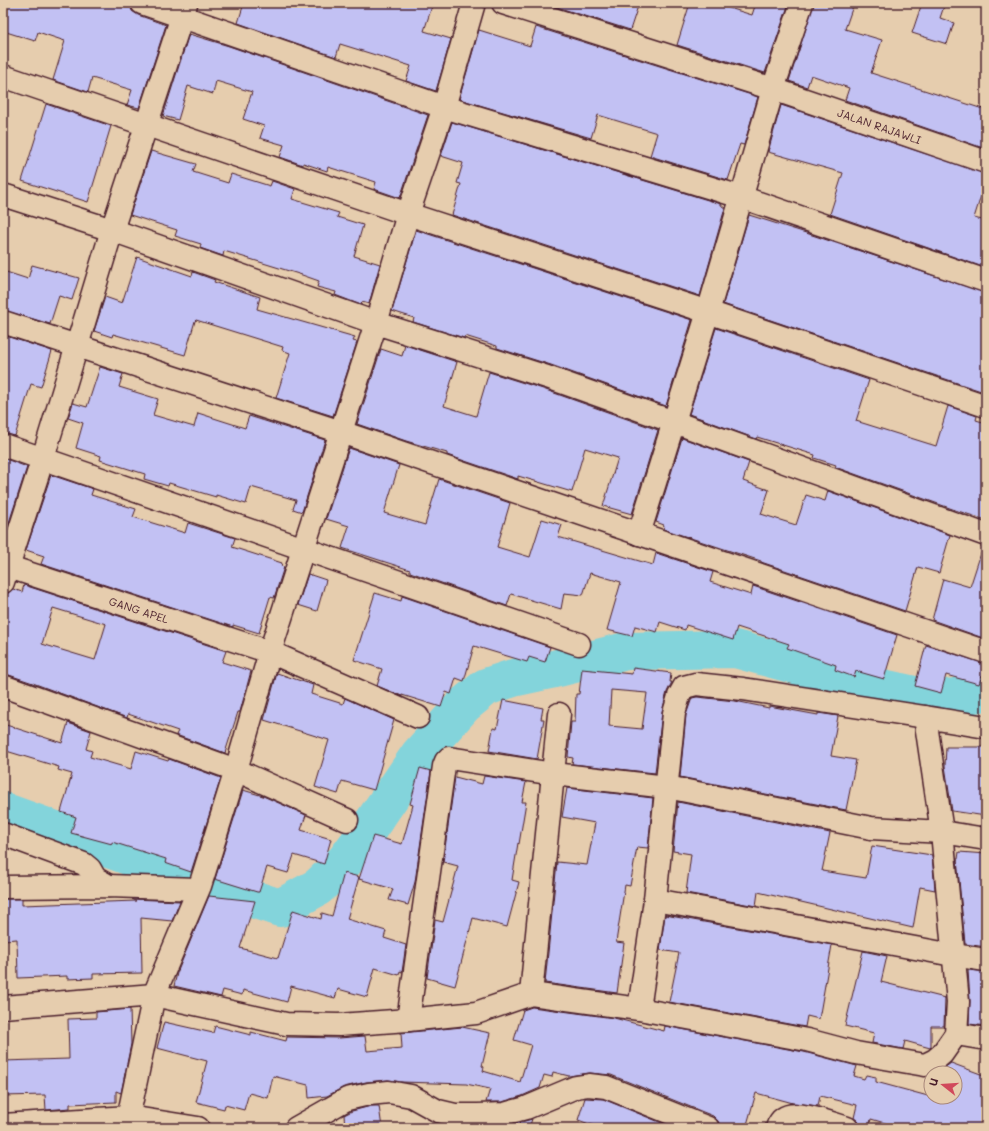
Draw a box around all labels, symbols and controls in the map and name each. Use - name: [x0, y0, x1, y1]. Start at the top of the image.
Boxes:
- street label: JALAN RAJAWLI: [836, 104, 923, 147]
- street label: GANG APEL: [107, 593, 171, 626]
- north arrow: [923, 1065, 963, 1105]
- text: U: [925, 1076, 941, 1088]

